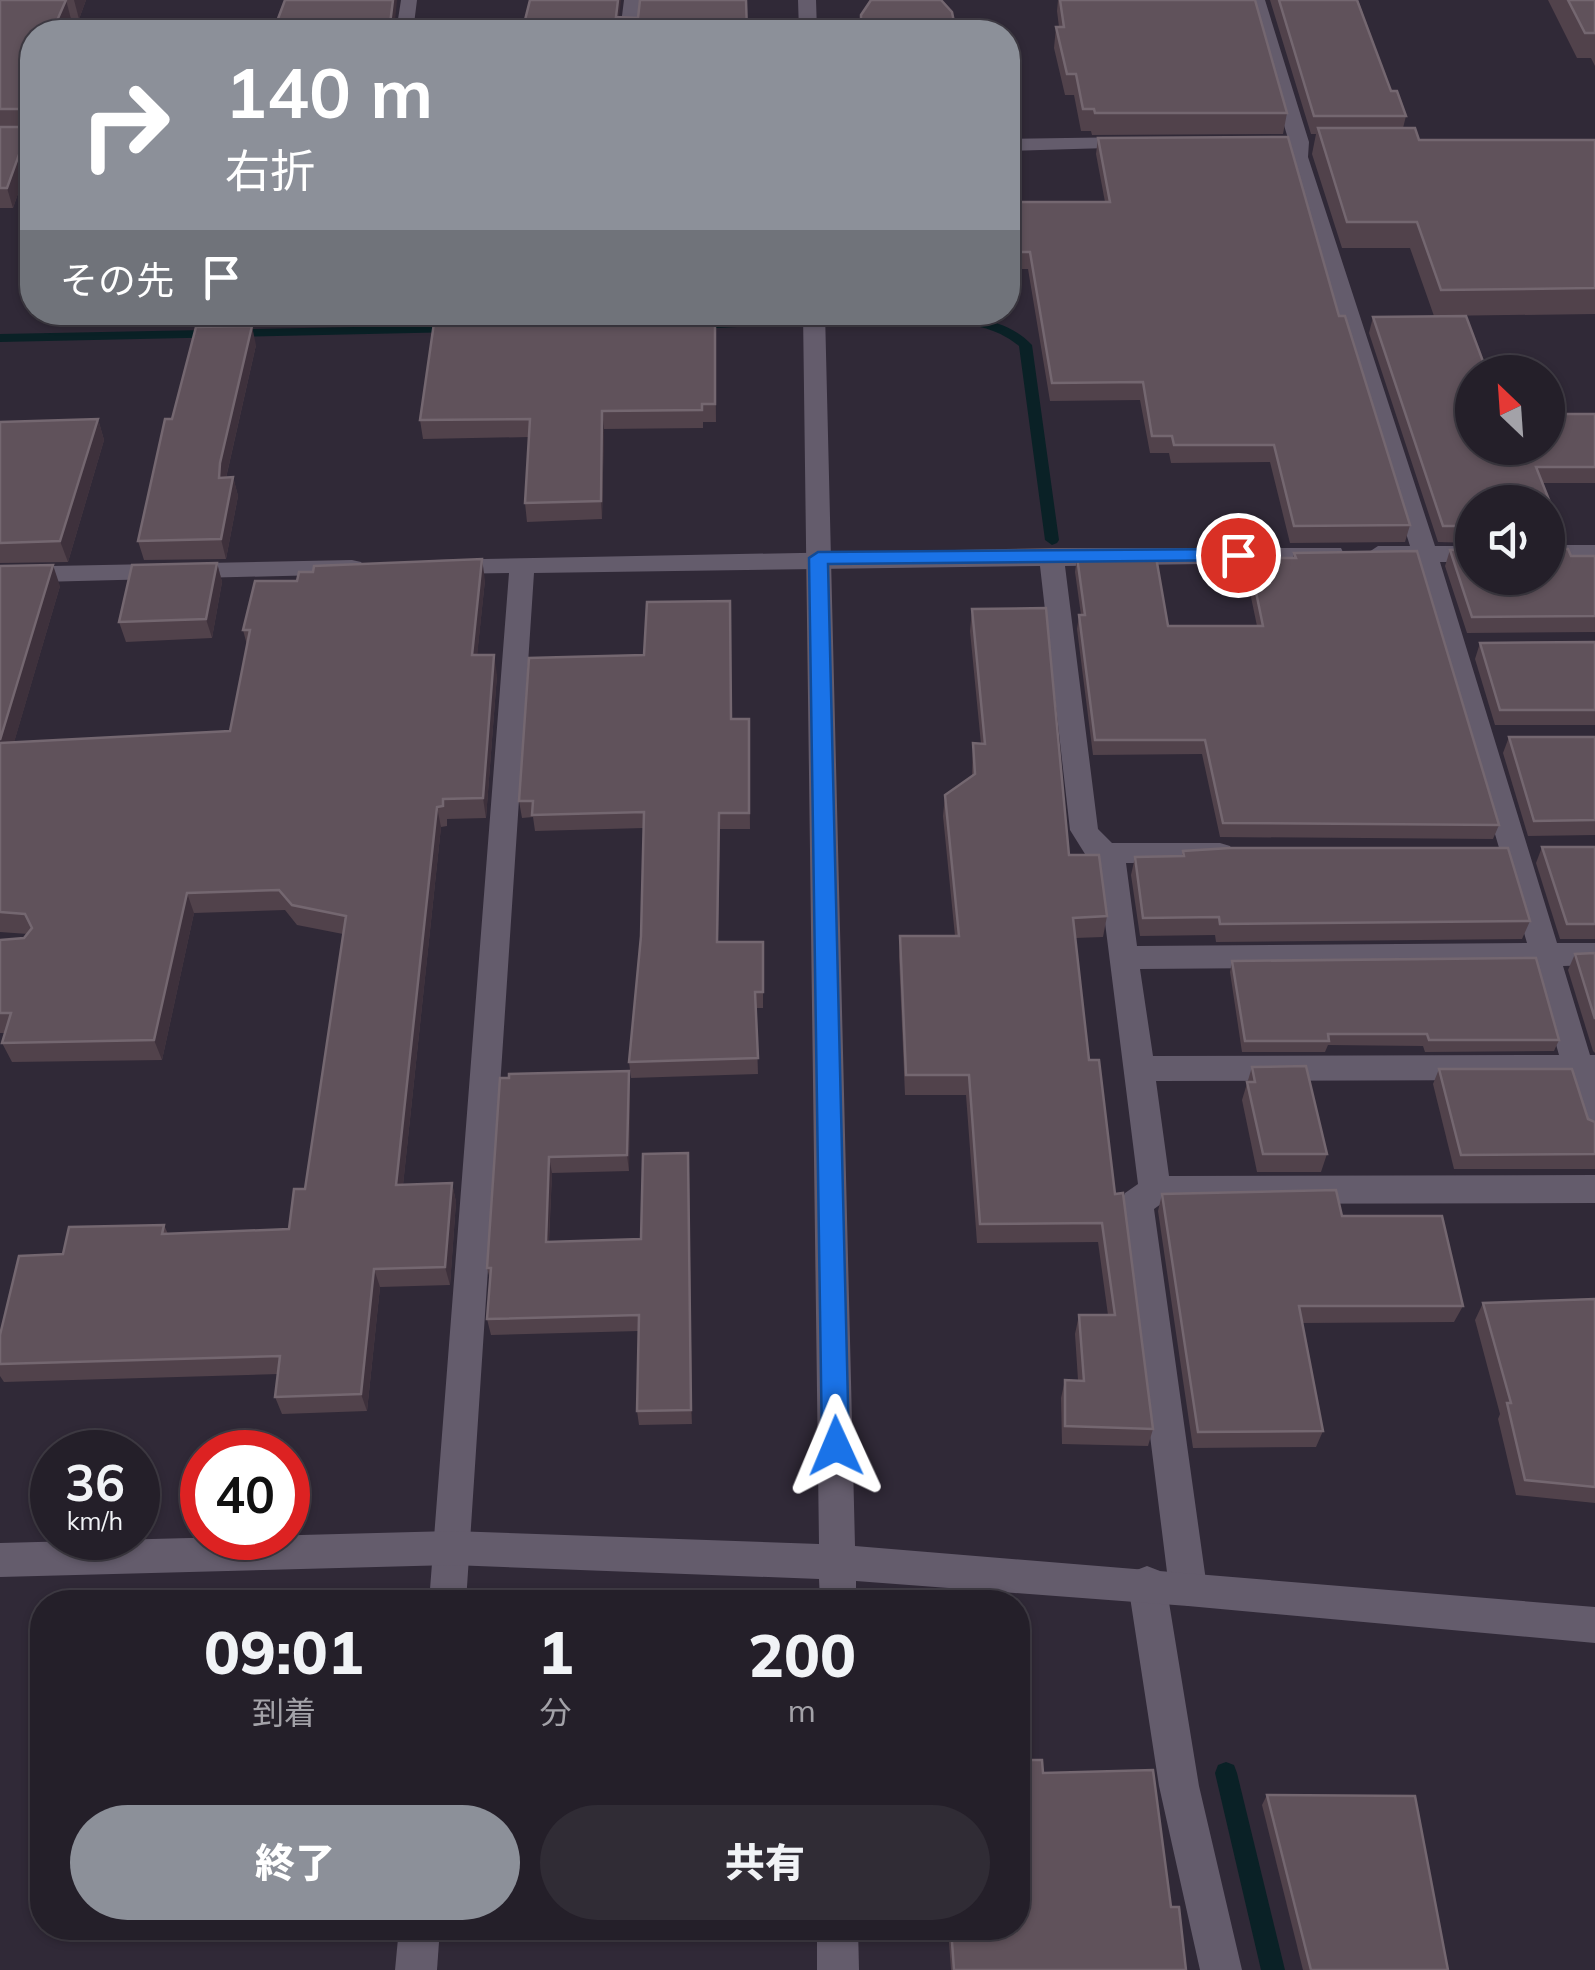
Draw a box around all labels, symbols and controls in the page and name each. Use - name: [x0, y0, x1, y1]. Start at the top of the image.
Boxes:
- text: 140 m: [225, 48, 433, 136]
- icon: right: [60, 60, 190, 190]
- text: 右折: [225, 142, 315, 198]
- icon: arrive: [194, 250, 249, 305]
- text: その先: [60, 256, 174, 304]
- north arrow: [1455, 355, 1565, 465]
- map controls: [1455, 355, 1565, 595]
- button: sound: [1455, 485, 1565, 595]
- pin: [1196, 513, 1281, 598]
- icon: arrive: [1211, 528, 1266, 583]
- position arrow: [784, 1394, 888, 1498]
- speed limit sign: 40: [180, 1430, 310, 1560]
- text: 36: [65, 1451, 125, 1514]
- text: km/h: [67, 1505, 123, 1536]
- text: 09:01: [204, 1614, 364, 1689]
- text: 1: [538, 1614, 574, 1689]
- text: 200: [748, 1617, 856, 1692]
- text: m: [788, 1690, 816, 1730]
- text: 到着: [252, 1692, 316, 1732]
- text: 分: [540, 1692, 572, 1732]
- button: 終了: [70, 1805, 520, 1920]
- button: 共有: [540, 1805, 990, 1920]

